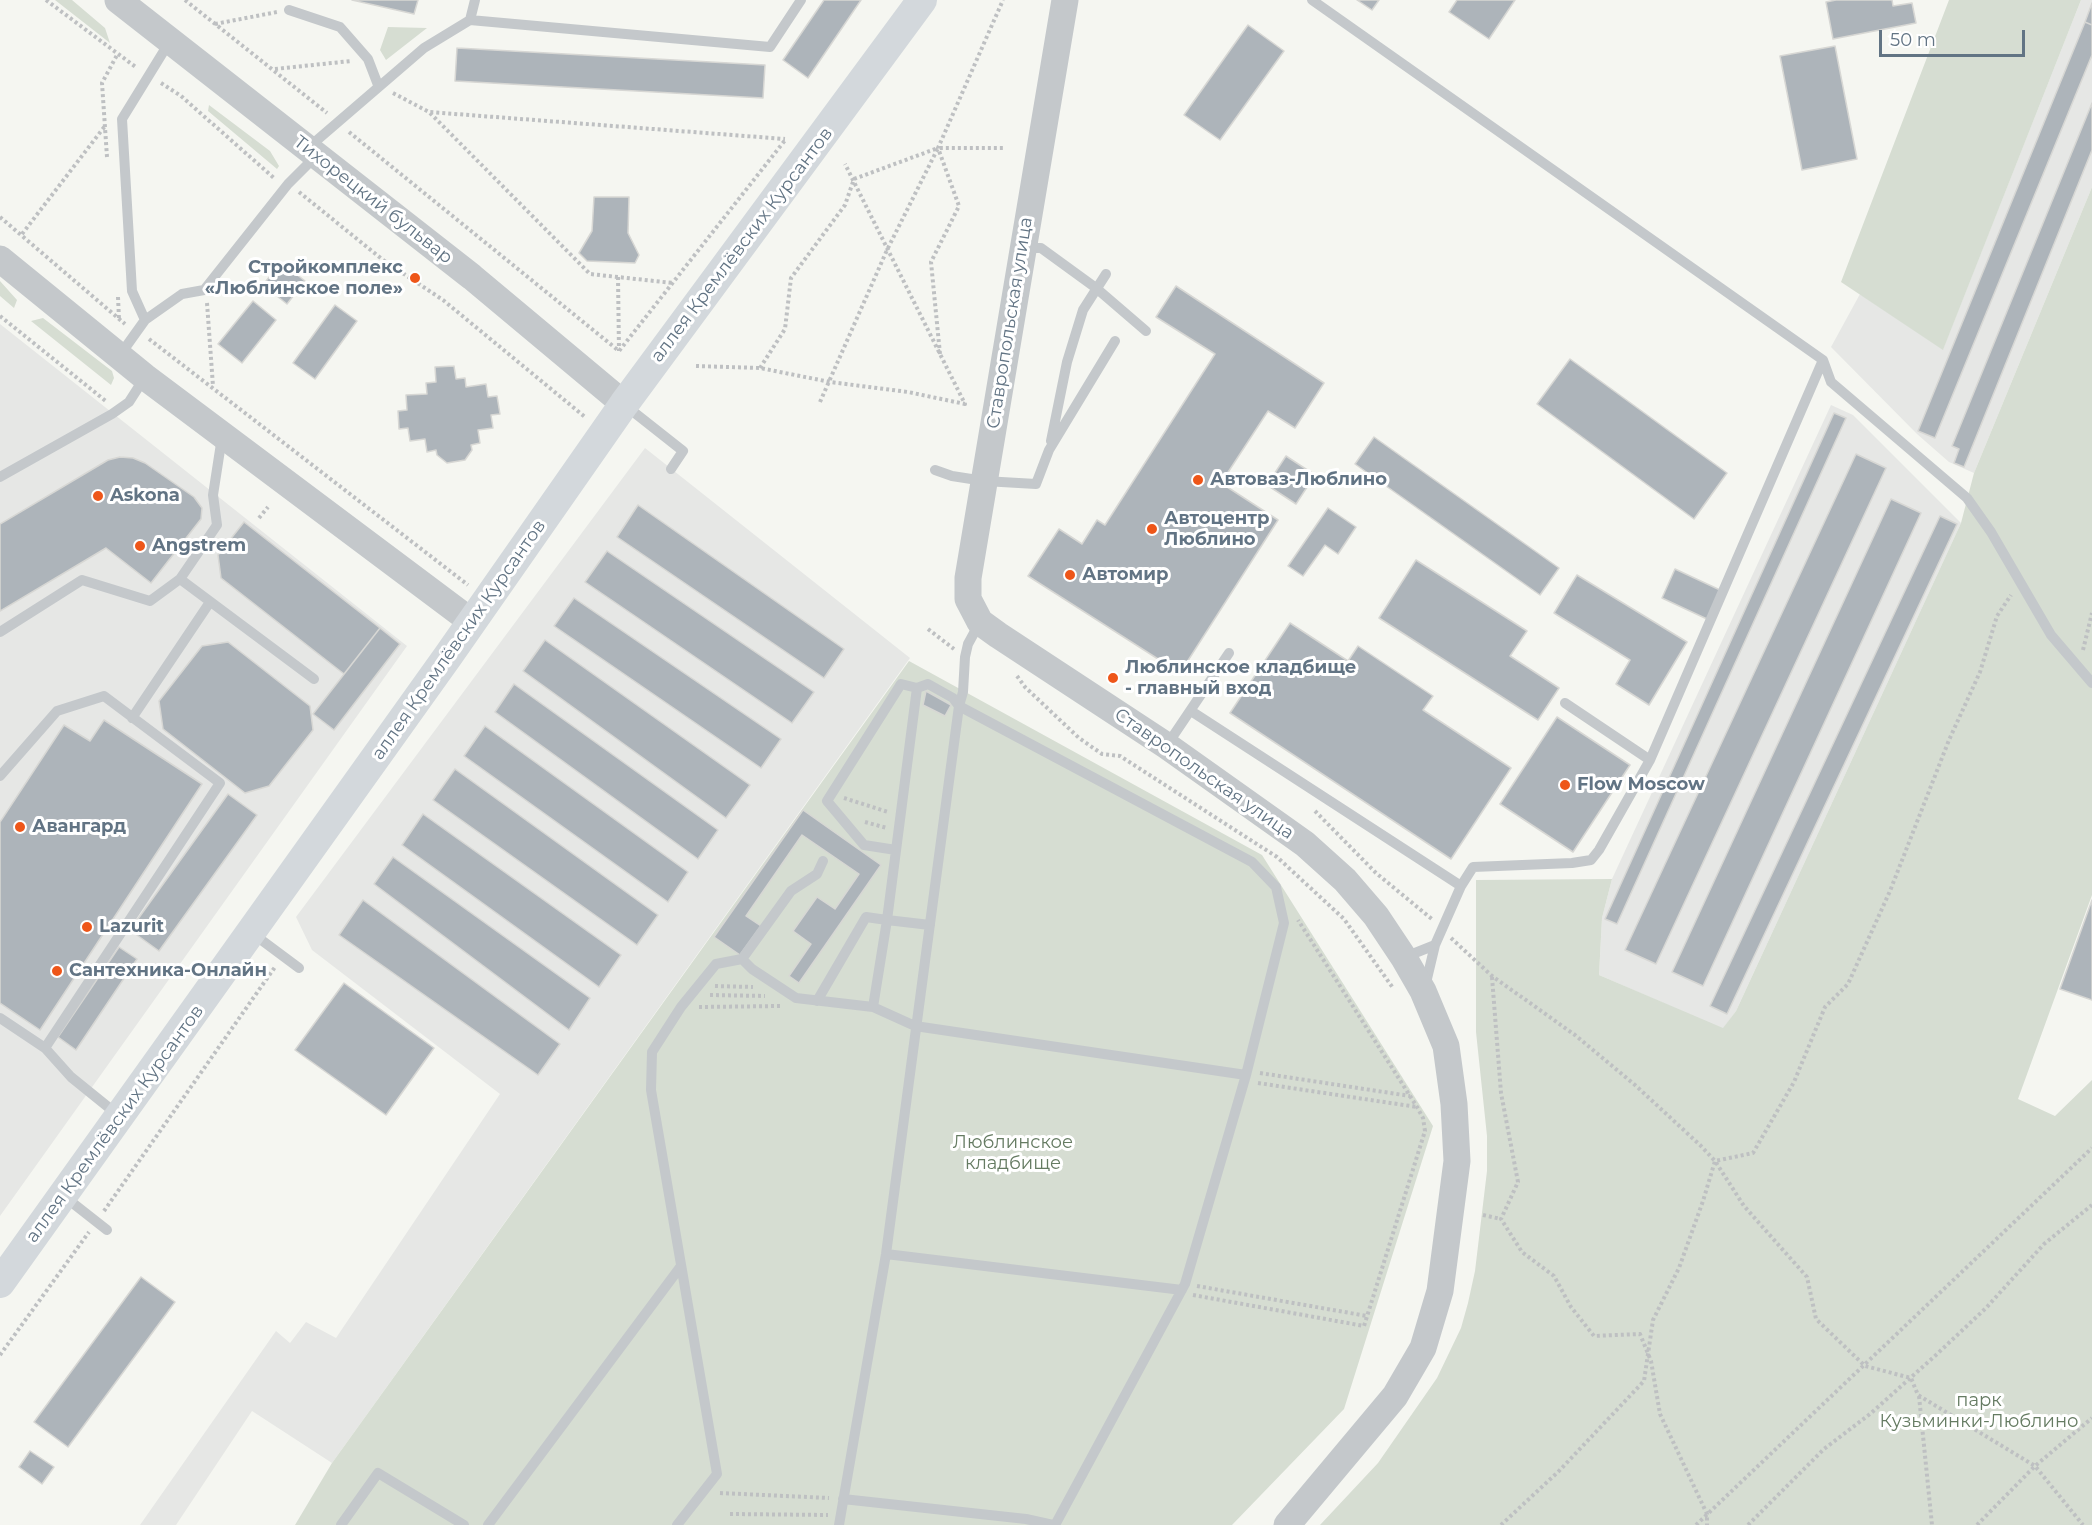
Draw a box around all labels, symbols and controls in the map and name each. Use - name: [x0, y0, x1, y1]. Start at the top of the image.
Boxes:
- scale bar: [1882, 18, 2028, 56]
- text: 50 m: [1890, 29, 1936, 51]
- street label: аллея Кремлёвских Курсантов: [647, 123, 837, 367]
- street label: Тихорецкий бульвар: [289, 131, 457, 269]
- street label: Ставропольская улица: [983, 216, 1037, 430]
- place label: Стройкомплекс «Люблинское поле»: [205, 257, 403, 300]
- marker: Стройкомплекс «Люблинское поле»: [408, 271, 422, 285]
- place label: Автоваз-Люблино: [1210, 469, 1387, 491]
- marker: Автоваз-Люблино: [1191, 473, 1205, 487]
- place label: Askona: [110, 485, 180, 507]
- marker: Askona: [91, 489, 105, 503]
- place label: Автоцентр Люблино: [1164, 508, 1269, 550]
- street label: аллея Кремлёвских Курсантов: [367, 516, 551, 764]
- marker: Автоцентр Люблино: [1145, 522, 1159, 536]
- place label: Angstrem: [152, 535, 246, 557]
- marker: Angstrem: [133, 539, 147, 553]
- place label: Автомир: [1082, 564, 1169, 586]
- marker: Автомир: [1063, 568, 1077, 582]
- place label: Люблинское кладбище - главный вход: [1125, 657, 1356, 700]
- marker: Люблинское кладбище - главный вход: [1106, 671, 1120, 685]
- street label: Ставропольская улица: [1110, 704, 1298, 844]
- place label: Flow Moscow: [1577, 774, 1705, 796]
- marker: Flow Moscow: [1558, 778, 1572, 792]
- place label: Авангард: [32, 816, 126, 838]
- marker: Авангард: [13, 820, 27, 834]
- place label: Lazurit: [99, 916, 164, 938]
- marker: Lazurit: [80, 920, 94, 934]
- place label: Сантехника-Онлайн: [69, 960, 267, 982]
- marker: Сантехника-Онлайн: [50, 964, 64, 978]
- street label: аллея Кремлёвских Курсантов: [22, 1001, 208, 1247]
- park label: Люблинское кладбище: [953, 1132, 1073, 1174]
- park label: парк Кузьминки-Люблино: [1880, 1390, 2078, 1432]

